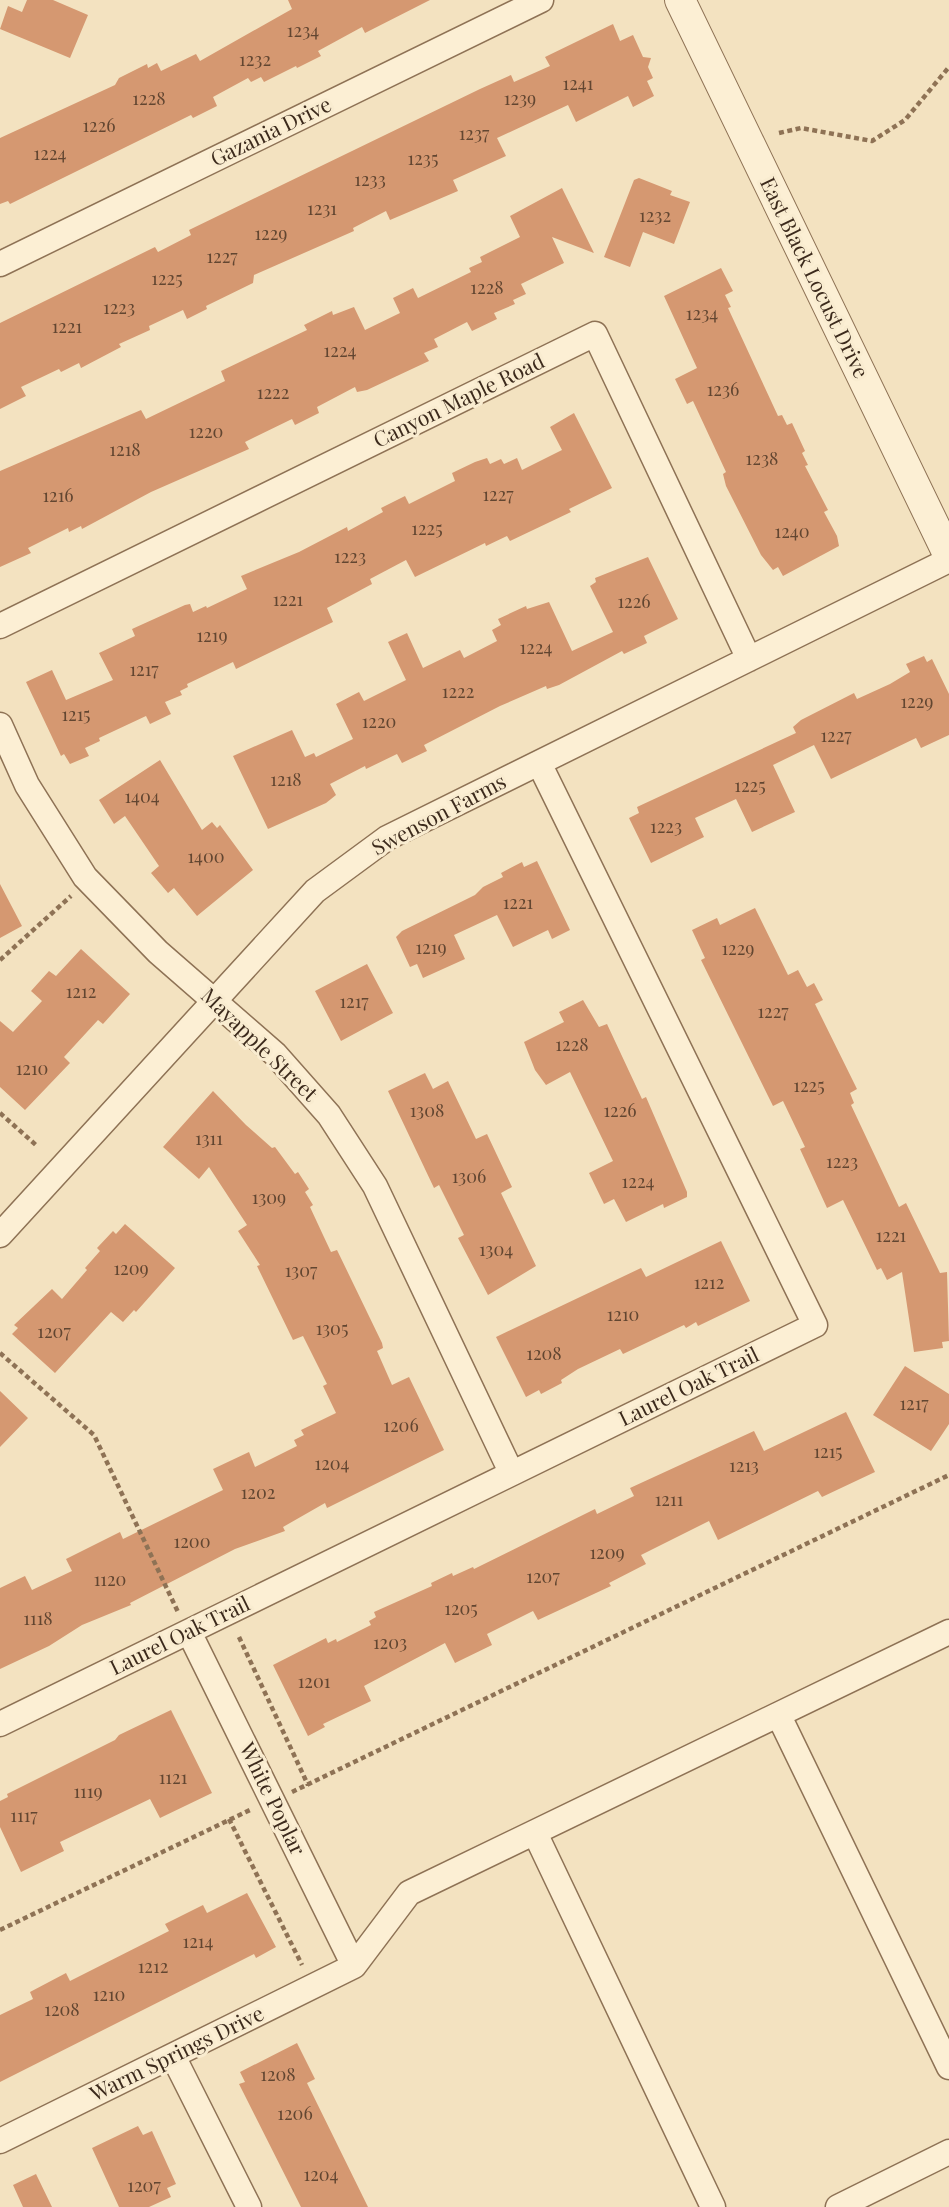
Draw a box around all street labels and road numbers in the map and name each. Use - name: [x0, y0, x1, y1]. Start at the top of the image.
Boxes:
- street label: Gazania Drive: [205, 89, 335, 172]
- street label: East Black Locust Drive: [755, 172, 877, 382]
- street label: Canyon Maple Road: [368, 346, 548, 453]
- street label: Swenson Farms: [366, 766, 510, 860]
- street label: Mayapple Street: [196, 981, 325, 1107]
- street label: Laurel Oak Trail: [613, 1339, 763, 1431]
- street label: Laurel Oak Trail: [104, 1588, 254, 1680]
- street label: White Poplar: [234, 1736, 313, 1860]
- street label: Warm Springs Drive: [84, 1998, 268, 2107]

